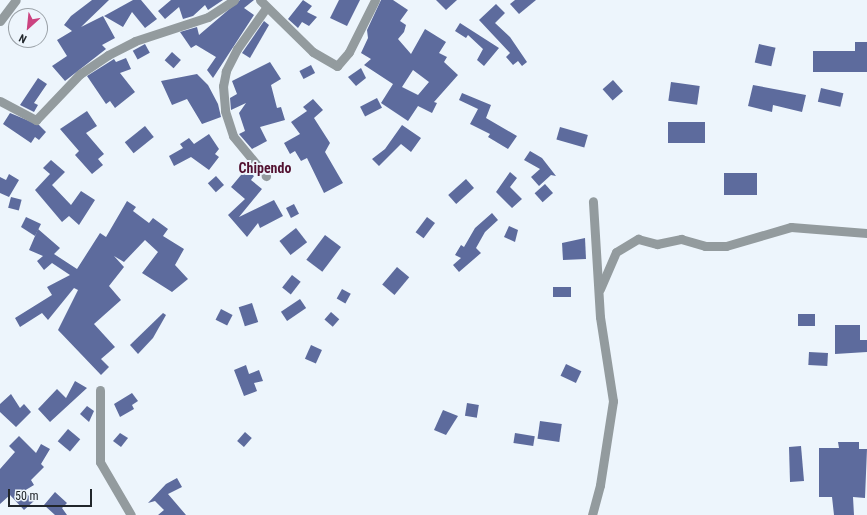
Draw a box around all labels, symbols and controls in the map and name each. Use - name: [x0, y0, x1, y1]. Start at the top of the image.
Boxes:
- north arrow: [8, 8, 48, 48]
- text: N: [17, 31, 29, 46]
- district label: Chipendo: [239, 160, 291, 176]
- scale bar: [10, 481, 94, 507]
- text: 50 m: [15, 489, 39, 503]

